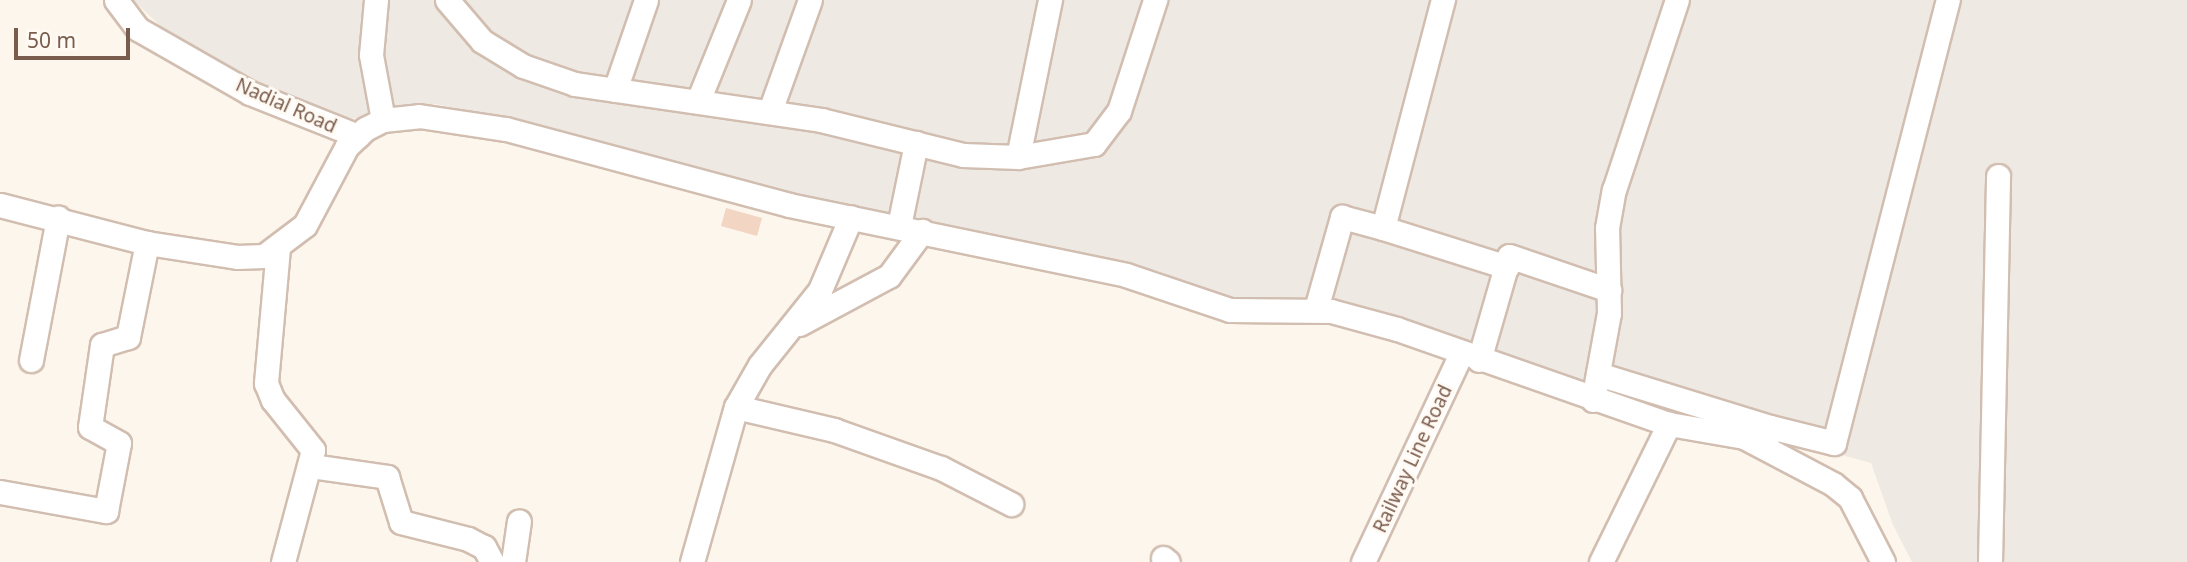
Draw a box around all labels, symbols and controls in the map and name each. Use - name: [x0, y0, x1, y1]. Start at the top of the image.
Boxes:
- scale bar: [18, 14, 133, 58]
- text: 50 m: [27, 26, 76, 54]
- street label: Nadial Road: [232, 74, 340, 138]
- street label: Railway Line Road: [1369, 381, 1457, 537]

